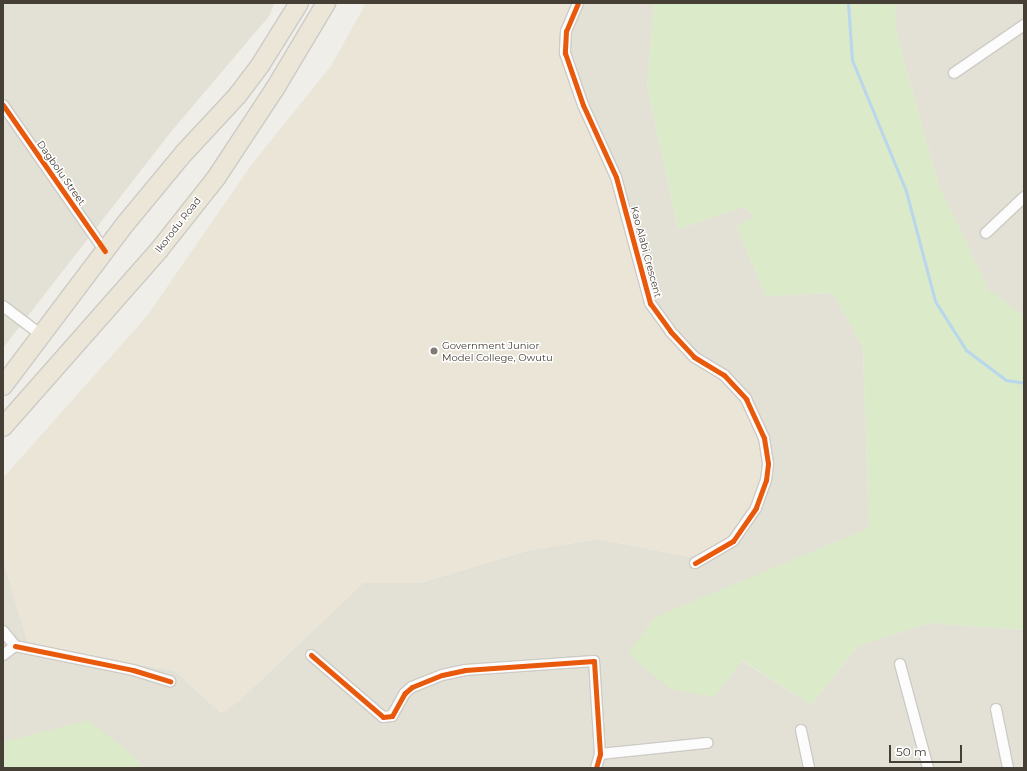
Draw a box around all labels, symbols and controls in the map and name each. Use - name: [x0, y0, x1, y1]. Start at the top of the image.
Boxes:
- street label: Dagbolu Street: [34, 138, 88, 208]
- street label: Ikorodu Road: [153, 195, 203, 255]
- street label: Kao Alabi Crescent: [628, 205, 664, 299]
- place label: Government Junior Model College, Owutu: [442, 339, 553, 362]
- marker: Government Junior Model College, Owutu: [429, 346, 439, 356]
- scale bar: [891, 737, 964, 763]
- text: 50 m: [896, 744, 927, 759]

